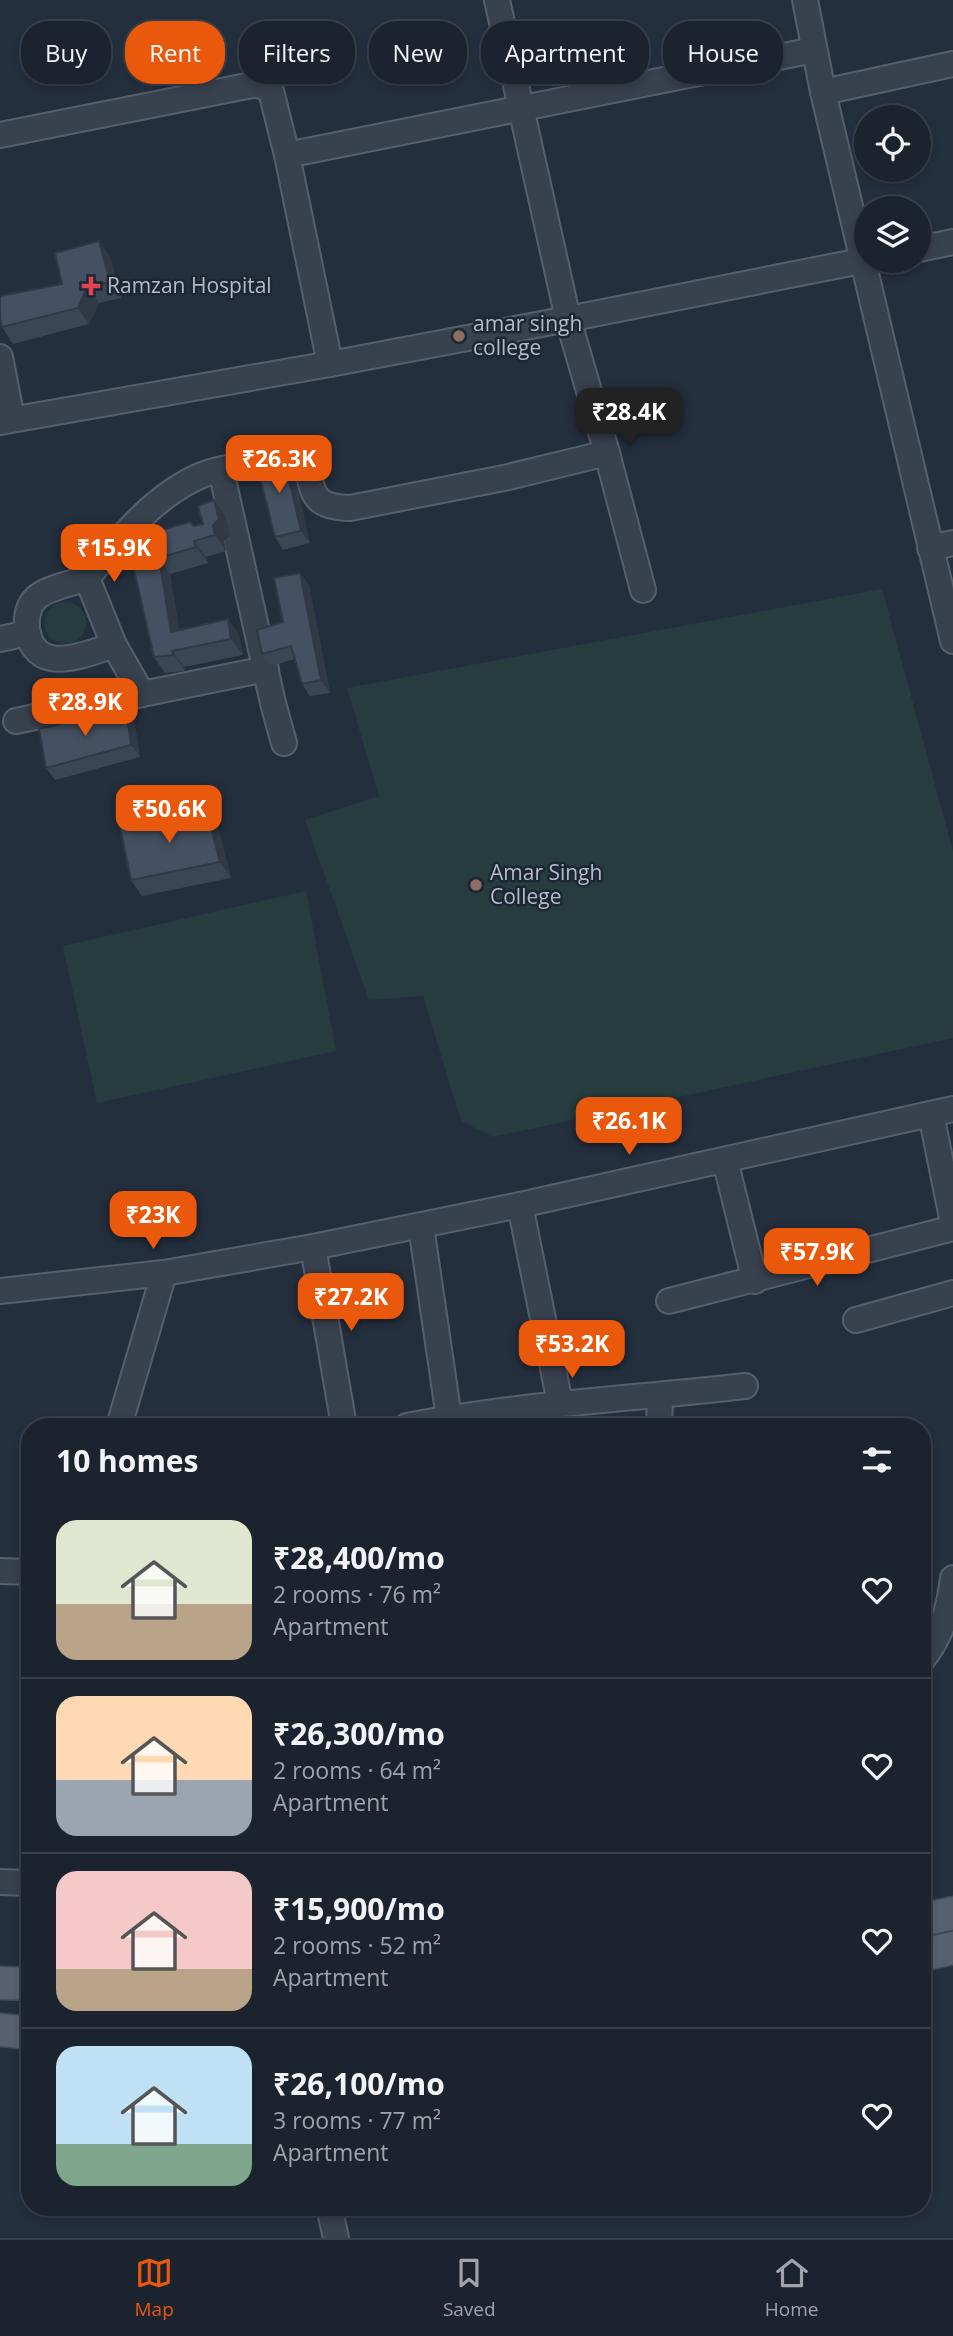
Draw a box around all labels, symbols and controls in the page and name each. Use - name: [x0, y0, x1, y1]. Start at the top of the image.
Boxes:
- chip: Buy: [21, 21, 111, 84]
- chip: Rent: [125, 21, 225, 84]
- chip: Filters: [239, 21, 355, 84]
- chip: New: [369, 21, 467, 84]
- chip: Apartment: [481, 21, 649, 84]
- chip: House: [663, 21, 783, 84]
- map controls: [854, 105, 931, 273]
- button: locate: [854, 105, 931, 182]
- button: layers: [854, 196, 931, 273]
- place label: Ramzan Hospital: [107, 271, 272, 299]
- marker: Ramzan Hospital: [81, 276, 101, 296]
- place label: amar singh college: [473, 309, 582, 361]
- marker: amar singh college: [451, 328, 467, 344]
- pin: ₹28.4K: [572, 388, 686, 448]
- text: ₹28.4K: [592, 395, 666, 427]
- pin: ₹26.3K: [222, 435, 336, 495]
- text: ₹26.3K: [242, 442, 316, 474]
- pin: ₹15.9K: [57, 524, 171, 584]
- text: ₹15.9K: [77, 531, 151, 563]
- pin: ₹28.9K: [28, 678, 142, 738]
- text: ₹28.9K: [48, 685, 122, 717]
- pin: ₹50.6K: [112, 786, 226, 845]
- text: ₹50.6K: [132, 792, 206, 824]
- place label: Amar Singh College: [490, 858, 602, 910]
- marker: Amar Singh College: [468, 877, 484, 893]
- pin: ₹26.1K: [572, 1098, 686, 1157]
- text: ₹26.1K: [592, 1104, 666, 1136]
- pin: ₹23K: [112, 1192, 194, 1251]
- text: ₹23K: [126, 1198, 180, 1230]
- pin: ₹57.9K: [760, 1228, 874, 1288]
- text: ₹57.9K: [780, 1235, 854, 1267]
- pin: ₹27.2K: [294, 1274, 408, 1333]
- text: ₹27.2K: [314, 1280, 388, 1312]
- pin: ₹53.2K: [515, 1320, 629, 1380]
- text: ₹53.2K: [535, 1327, 609, 1359]
- text: 10 homes: [56, 1440, 199, 1481]
- icon: filters: [858, 1441, 896, 1479]
- text: ₹28,400/mo: [273, 1537, 445, 1578]
- icon: home: [112, 1548, 196, 1632]
- icon: heart: [858, 1571, 896, 1609]
- text: 2 rooms · 76 m²: [273, 1578, 441, 1610]
- text: Apartment: [273, 1610, 389, 1642]
- text: ₹26,300/mo: [273, 1713, 445, 1754]
- icon: home: [112, 1724, 196, 1808]
- icon: heart: [858, 1747, 896, 1785]
- text: 2 rooms · 64 m²: [273, 1754, 441, 1786]
- text: Apartment: [273, 1786, 389, 1818]
- text: ₹15,900/mo: [273, 1888, 445, 1929]
- icon: home: [112, 1899, 196, 1983]
- icon: heart: [858, 1922, 896, 1960]
- text: 2 rooms · 52 m²: [273, 1929, 441, 1961]
- text: Apartment: [273, 1961, 389, 1993]
- text: ₹26,100/mo: [273, 2063, 445, 2104]
- icon: home: [112, 2074, 196, 2158]
- icon: heart: [858, 2097, 896, 2135]
- text: 3 rooms · 77 m²: [273, 2104, 441, 2136]
- text: Apartment: [273, 2136, 389, 2168]
- tab: Map: [135, 2254, 174, 2322]
- tab: Saved: [443, 2254, 496, 2322]
- tab: Home: [765, 2254, 818, 2322]

